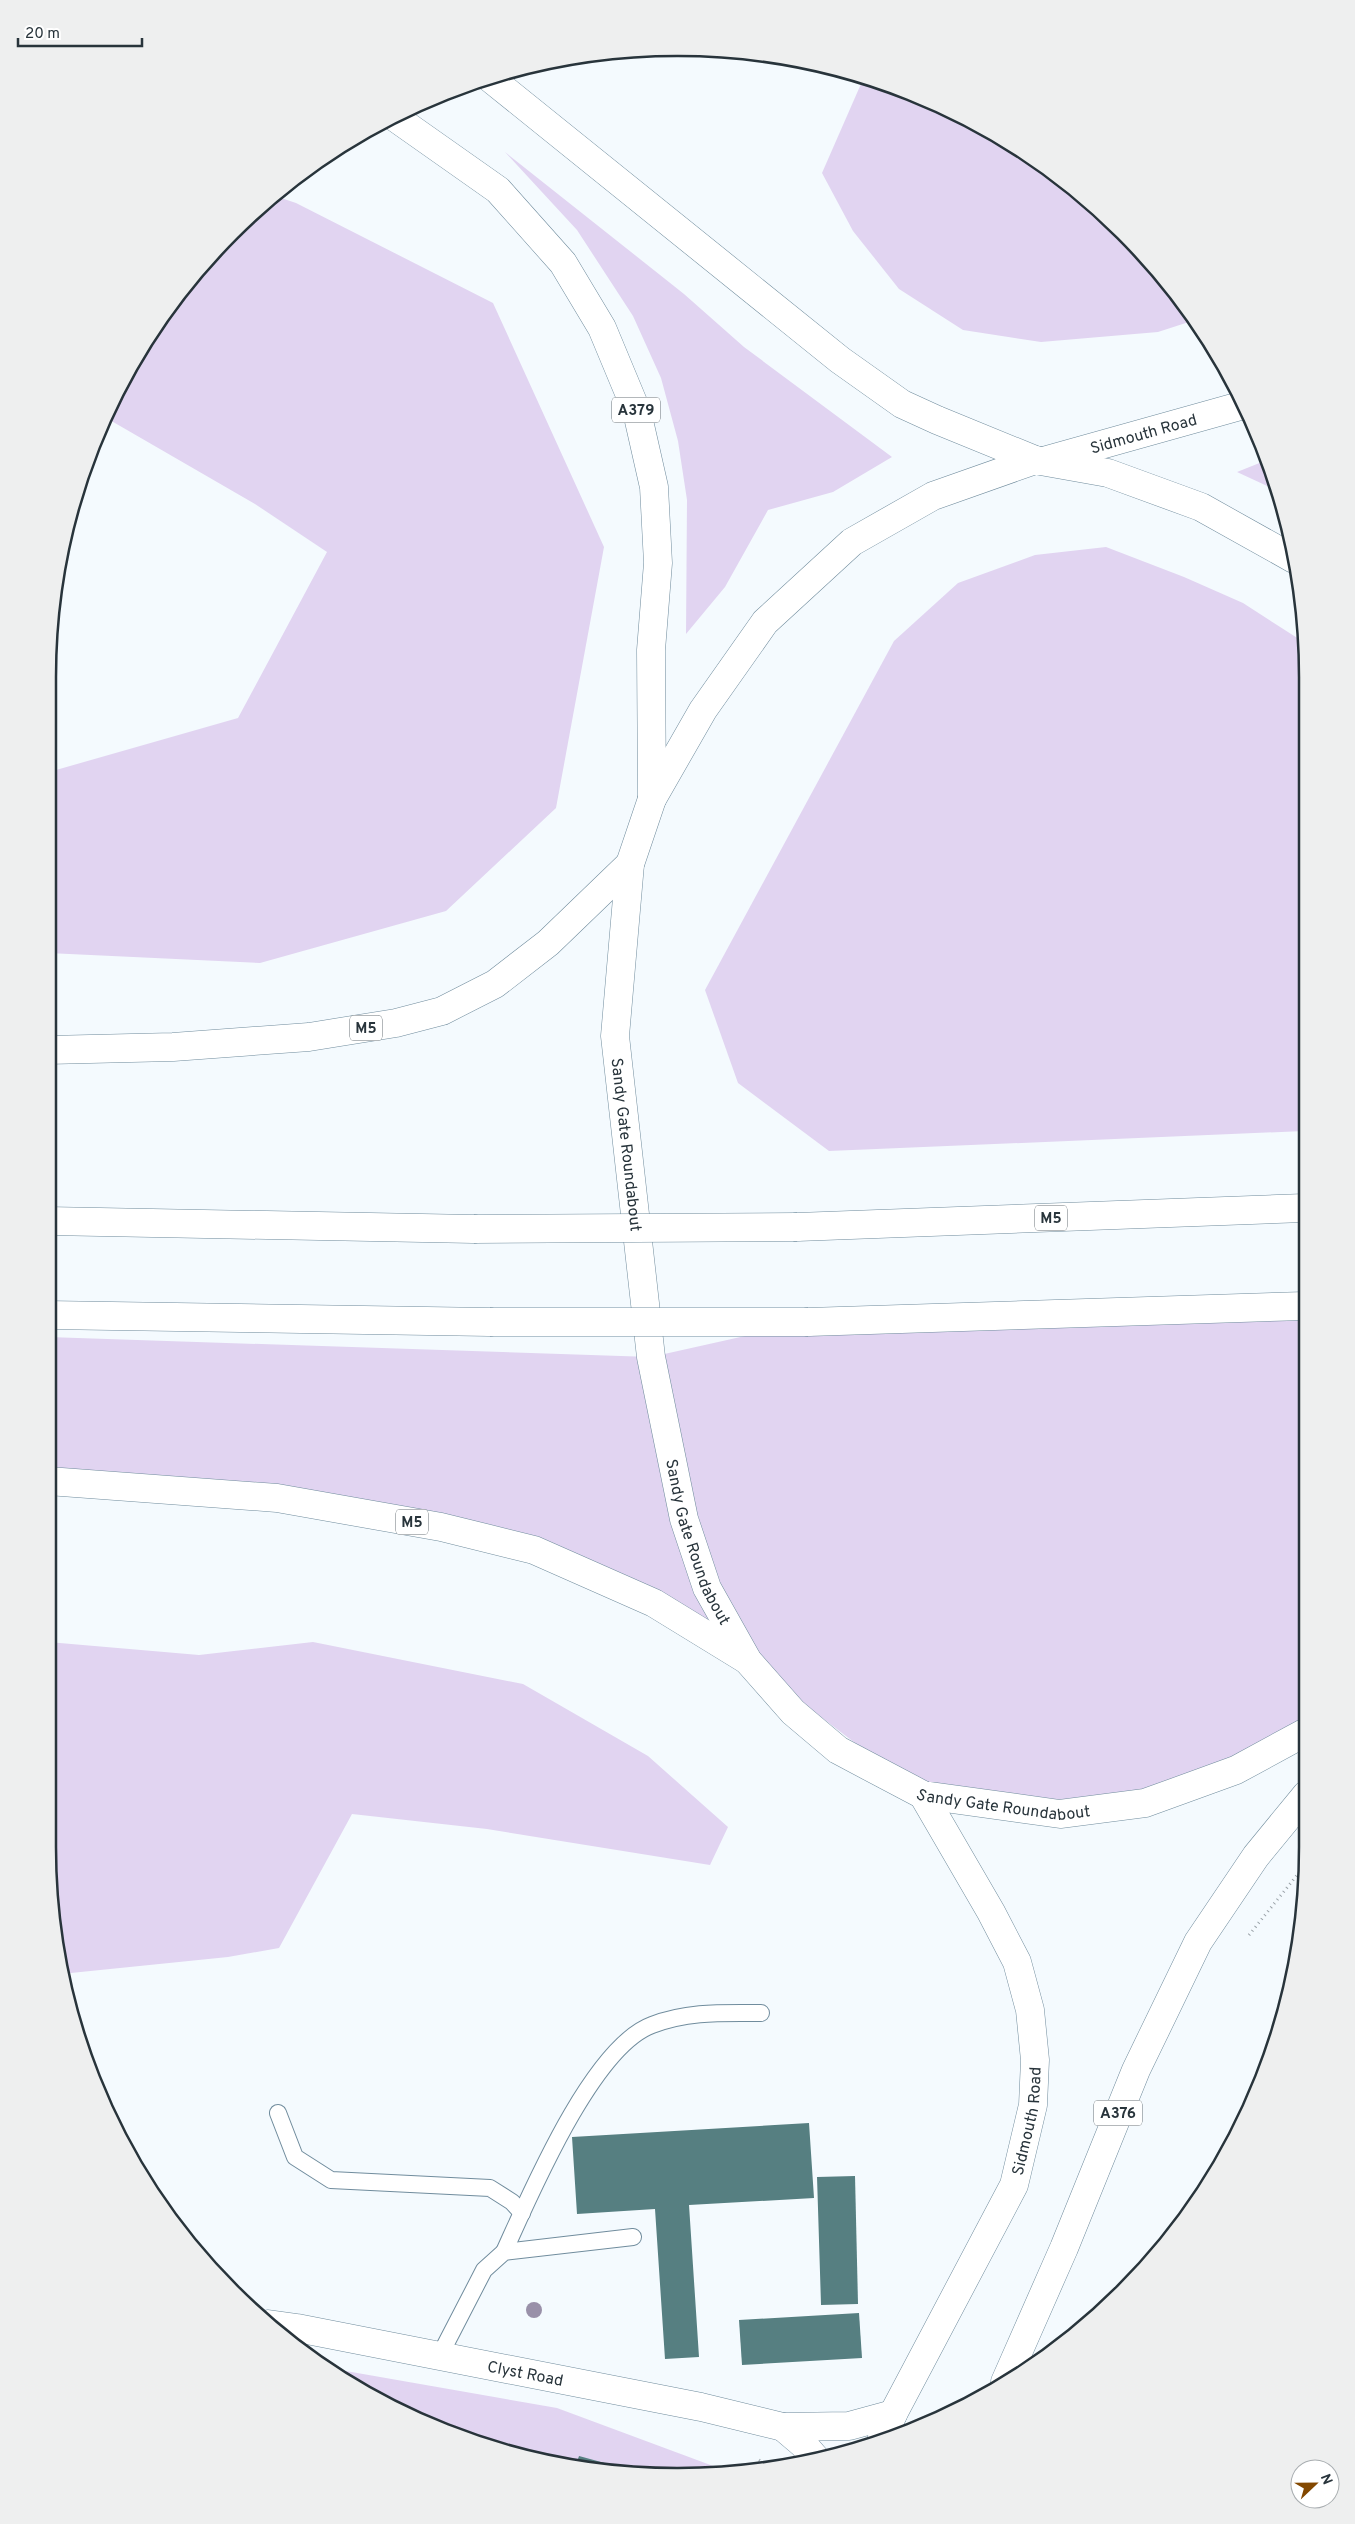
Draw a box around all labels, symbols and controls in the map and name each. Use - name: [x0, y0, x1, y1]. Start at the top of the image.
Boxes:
- scale bar: [18, 15, 141, 47]
- text: 20 m: [25, 25, 60, 44]
- road number: A379: [612, 398, 660, 422]
- street label: Sidmouth Road: [1088, 411, 1200, 459]
- road number: M5: [350, 1016, 382, 1040]
- street label: Sandy Gate Roundabout: [606, 1057, 645, 1233]
- road number: M5: [1035, 1206, 1067, 1230]
- street label: Sandy Gate Roundabout: [660, 1457, 734, 1629]
- road number: M5: [396, 1510, 428, 1534]
- street label: Sandy Gate Roundabout: [912, 1785, 1092, 1826]
- street label: Sidmouth Road: [1009, 2066, 1047, 2178]
- road number: A376: [1094, 2100, 1142, 2126]
- street label: Clyst Road: [485, 2357, 565, 2392]
- north arrow: [1290, 2459, 1340, 2509]
- text: N: [1316, 2472, 1335, 2488]

